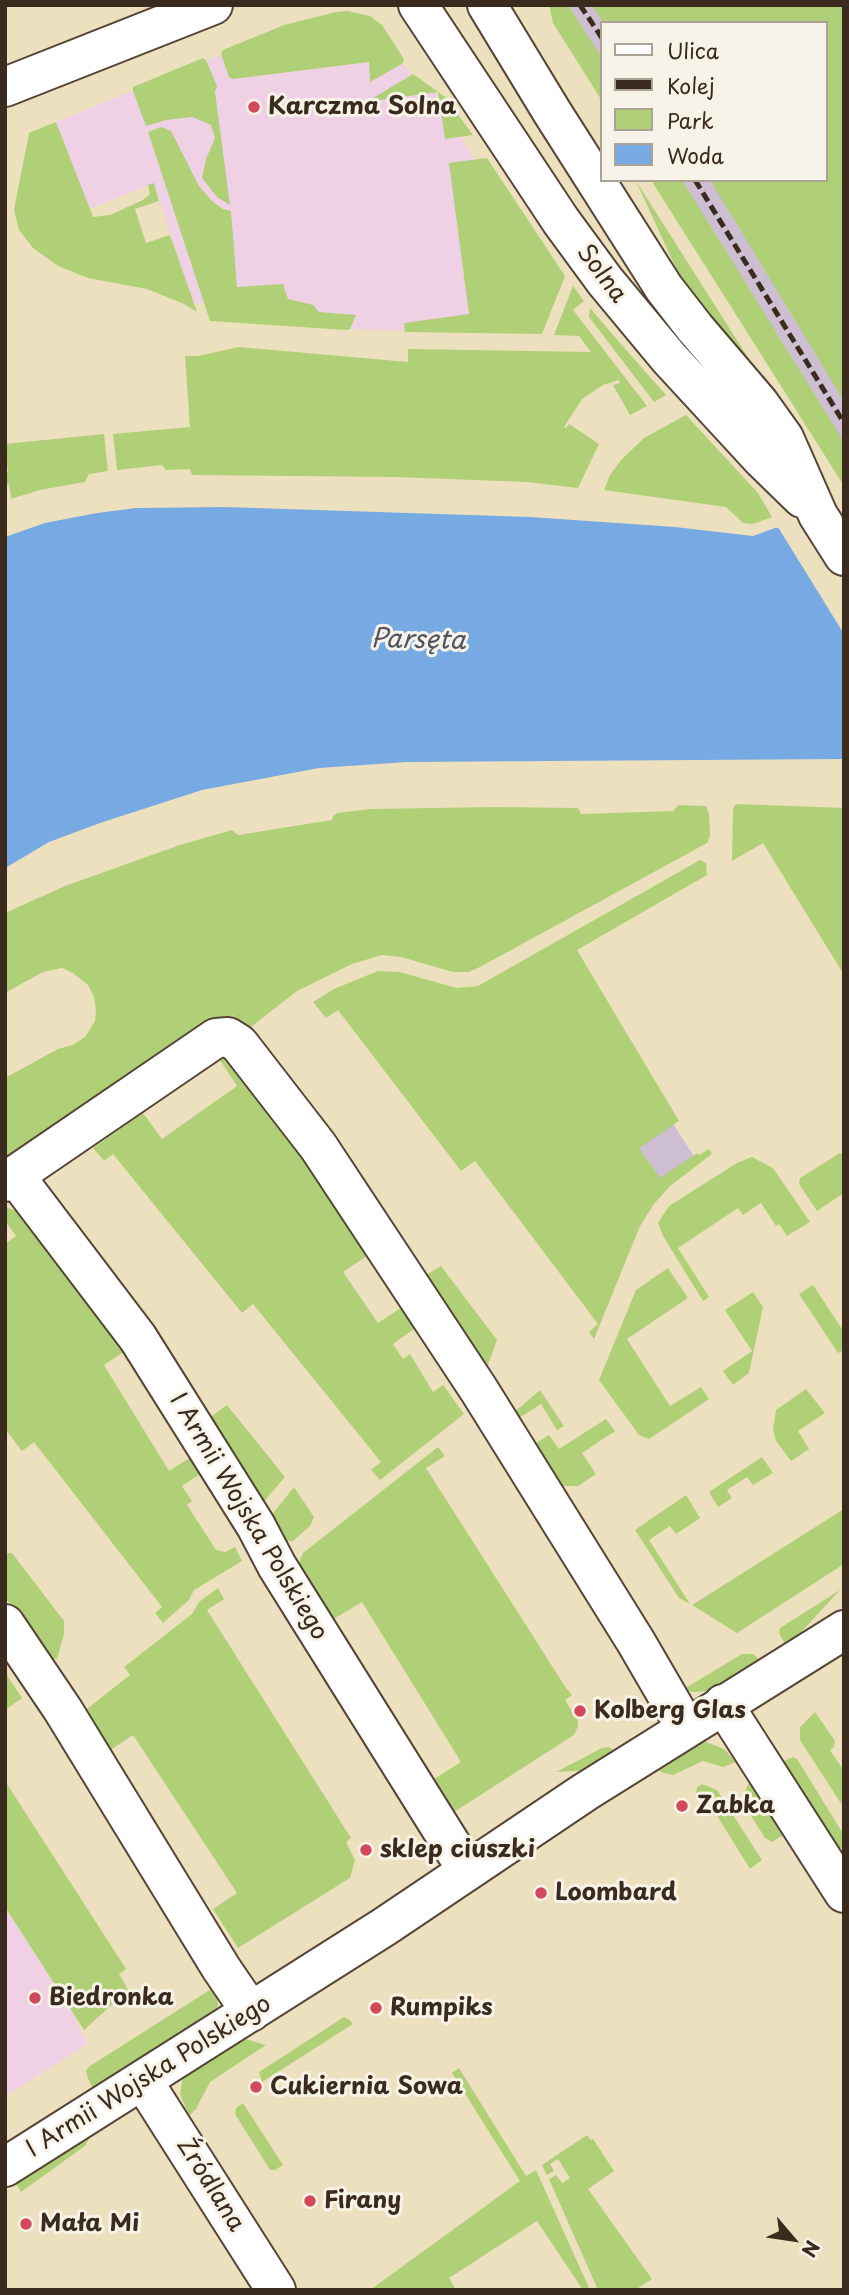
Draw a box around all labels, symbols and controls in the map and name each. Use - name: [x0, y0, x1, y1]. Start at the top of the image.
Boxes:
- legend: [600, 21, 828, 182]
- text: Ulica: [667, 34, 719, 66]
- text: Kolej: [667, 69, 715, 101]
- place label: Karczma Solna: [268, 93, 456, 121]
- marker: Karczma Solna: [246, 99, 262, 115]
- text: Park: [667, 104, 714, 136]
- text: Woda: [667, 139, 724, 171]
- street label: Solna: [570, 239, 632, 309]
- water label: Parsęta: [370, 625, 466, 657]
- street label: I Armii Wojska Polskiego: [163, 1388, 333, 1646]
- place label: Kolberg Glas: [594, 1697, 746, 1725]
- marker: Kolberg Glas: [572, 1703, 588, 1719]
- place label: Zabka: [696, 1792, 775, 1820]
- marker: Zabka: [674, 1798, 690, 1814]
- place label: sklep ciuszki: [380, 1836, 535, 1864]
- marker: sklep ciuszki: [358, 1842, 374, 1858]
- place label: Loombard: [555, 1879, 677, 1907]
- marker: Loombard: [533, 1885, 549, 1901]
- place label: Biedronka: [49, 1984, 174, 2012]
- street label: I Armii Wojska Polskiego: [21, 1990, 277, 2164]
- marker: Biedronka: [27, 1990, 43, 2006]
- place label: Rumpiks: [390, 1994, 493, 2022]
- marker: Rumpiks: [368, 2000, 384, 2016]
- place label: Cukiernia Sowa: [270, 2073, 463, 2101]
- marker: Cukiernia Sowa: [248, 2079, 264, 2095]
- street label: Źródlana: [170, 2133, 250, 2237]
- place label: Firany: [324, 2187, 401, 2215]
- marker: Firany: [302, 2193, 318, 2209]
- north arrow: [758, 2204, 828, 2274]
- place label: Mała Mi: [40, 2210, 139, 2238]
- marker: Mała Mi: [18, 2216, 34, 2232]
- text: N: [795, 2236, 827, 2263]

